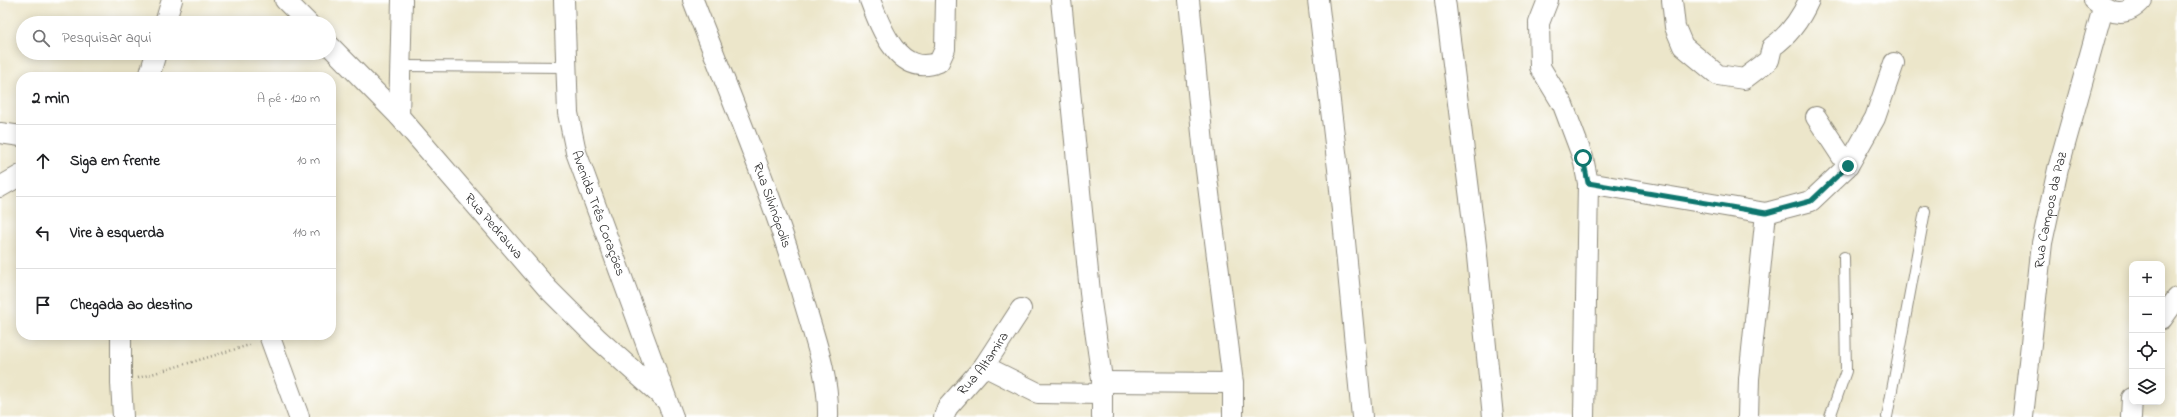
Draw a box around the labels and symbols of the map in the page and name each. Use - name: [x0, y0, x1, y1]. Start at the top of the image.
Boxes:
- street label: Avenida Três Corações: [566, 147, 631, 279]
- route start: [1574, 149, 1592, 167]
- street label: Rua Campos da Paz: [2029, 149, 2073, 269]
- route end: [1839, 157, 1857, 175]
- street label: Rua Silvinópolis: [747, 160, 797, 251]
- street label: Rua Pedrauva: [459, 189, 528, 264]
- street label: Rua Altamira: [952, 327, 1014, 400]

